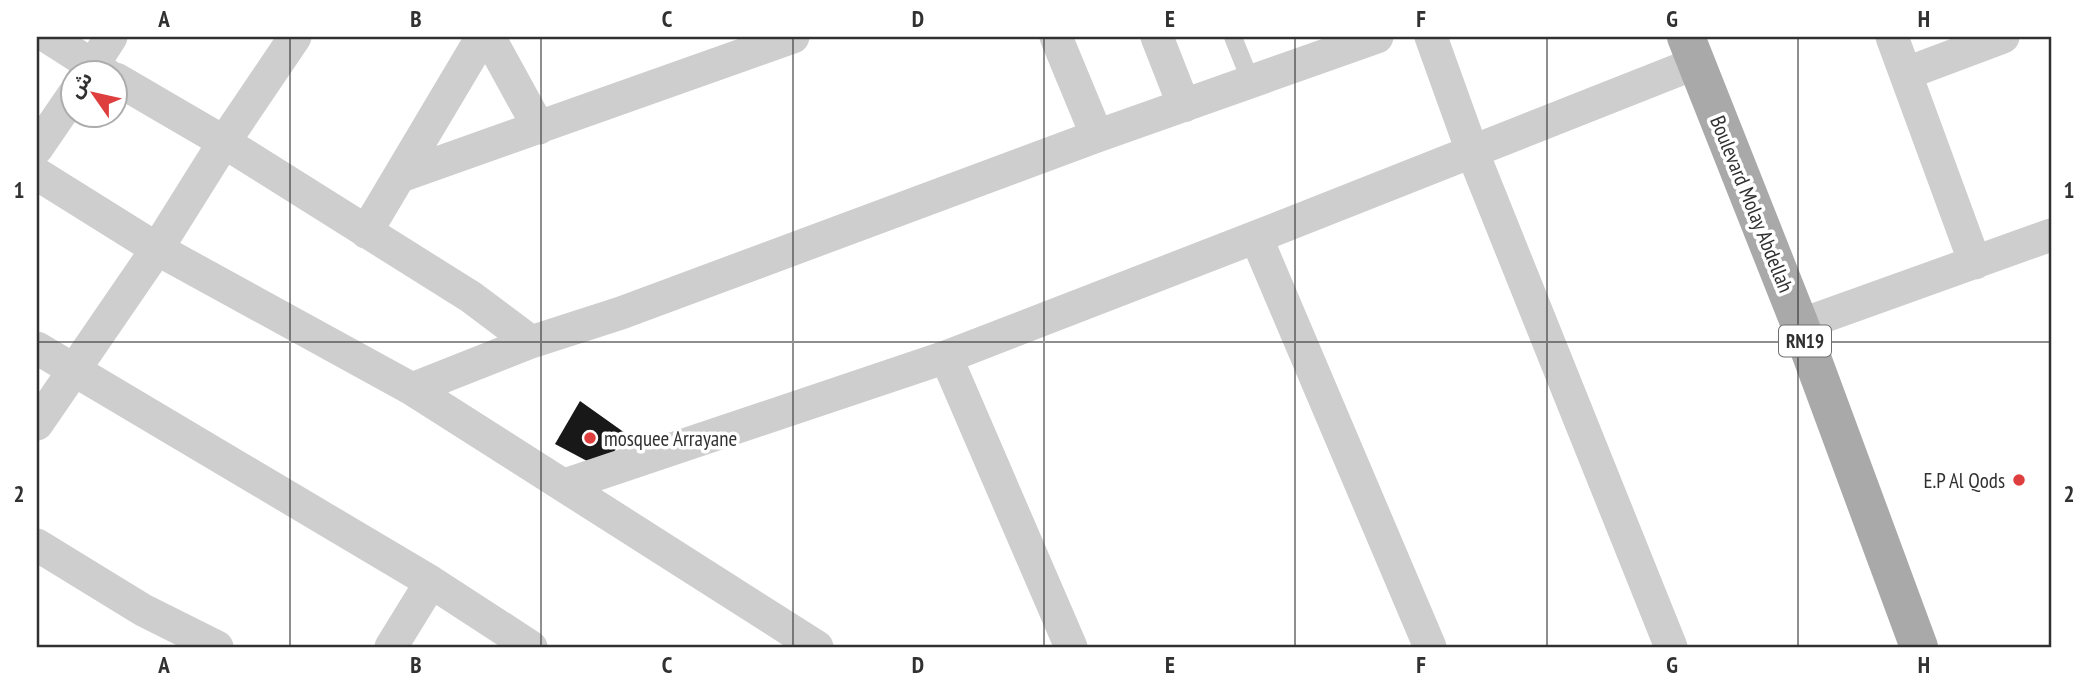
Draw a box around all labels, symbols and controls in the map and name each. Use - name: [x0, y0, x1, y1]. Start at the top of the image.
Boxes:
- text: A: [157, 4, 170, 33]
- text: B: [410, 4, 422, 33]
- text: C: [662, 4, 673, 33]
- text: D: [912, 4, 924, 33]
- text: E: [1165, 4, 1175, 33]
- text: F: [1416, 4, 1426, 33]
- text: G: [1666, 4, 1678, 33]
- text: H: [1918, 4, 1930, 33]
- north arrow: [60, 60, 130, 130]
- text: ش: [63, 67, 97, 102]
- street label: Boulevard Molay Abdellah: [1704, 112, 1800, 296]
- text: 1: [14, 175, 25, 204]
- text: 1: [2064, 175, 2075, 204]
- road number: RN19: [1779, 326, 1831, 356]
- place label: mosquee Arrayane: [604, 425, 737, 452]
- marker: mosquee Arrayane: [582, 430, 598, 446]
- place label: E.P Al Qods: [1923, 467, 2005, 494]
- marker: E.P Al Qods: [2011, 472, 2027, 488]
- text: 2: [14, 479, 25, 508]
- text: 2: [2064, 479, 2075, 508]
- text: A: [157, 650, 170, 679]
- text: B: [410, 650, 422, 679]
- text: C: [662, 650, 673, 679]
- text: D: [912, 650, 924, 679]
- text: E: [1165, 650, 1175, 679]
- text: F: [1416, 650, 1426, 679]
- text: G: [1666, 650, 1678, 679]
- text: H: [1918, 650, 1930, 679]

